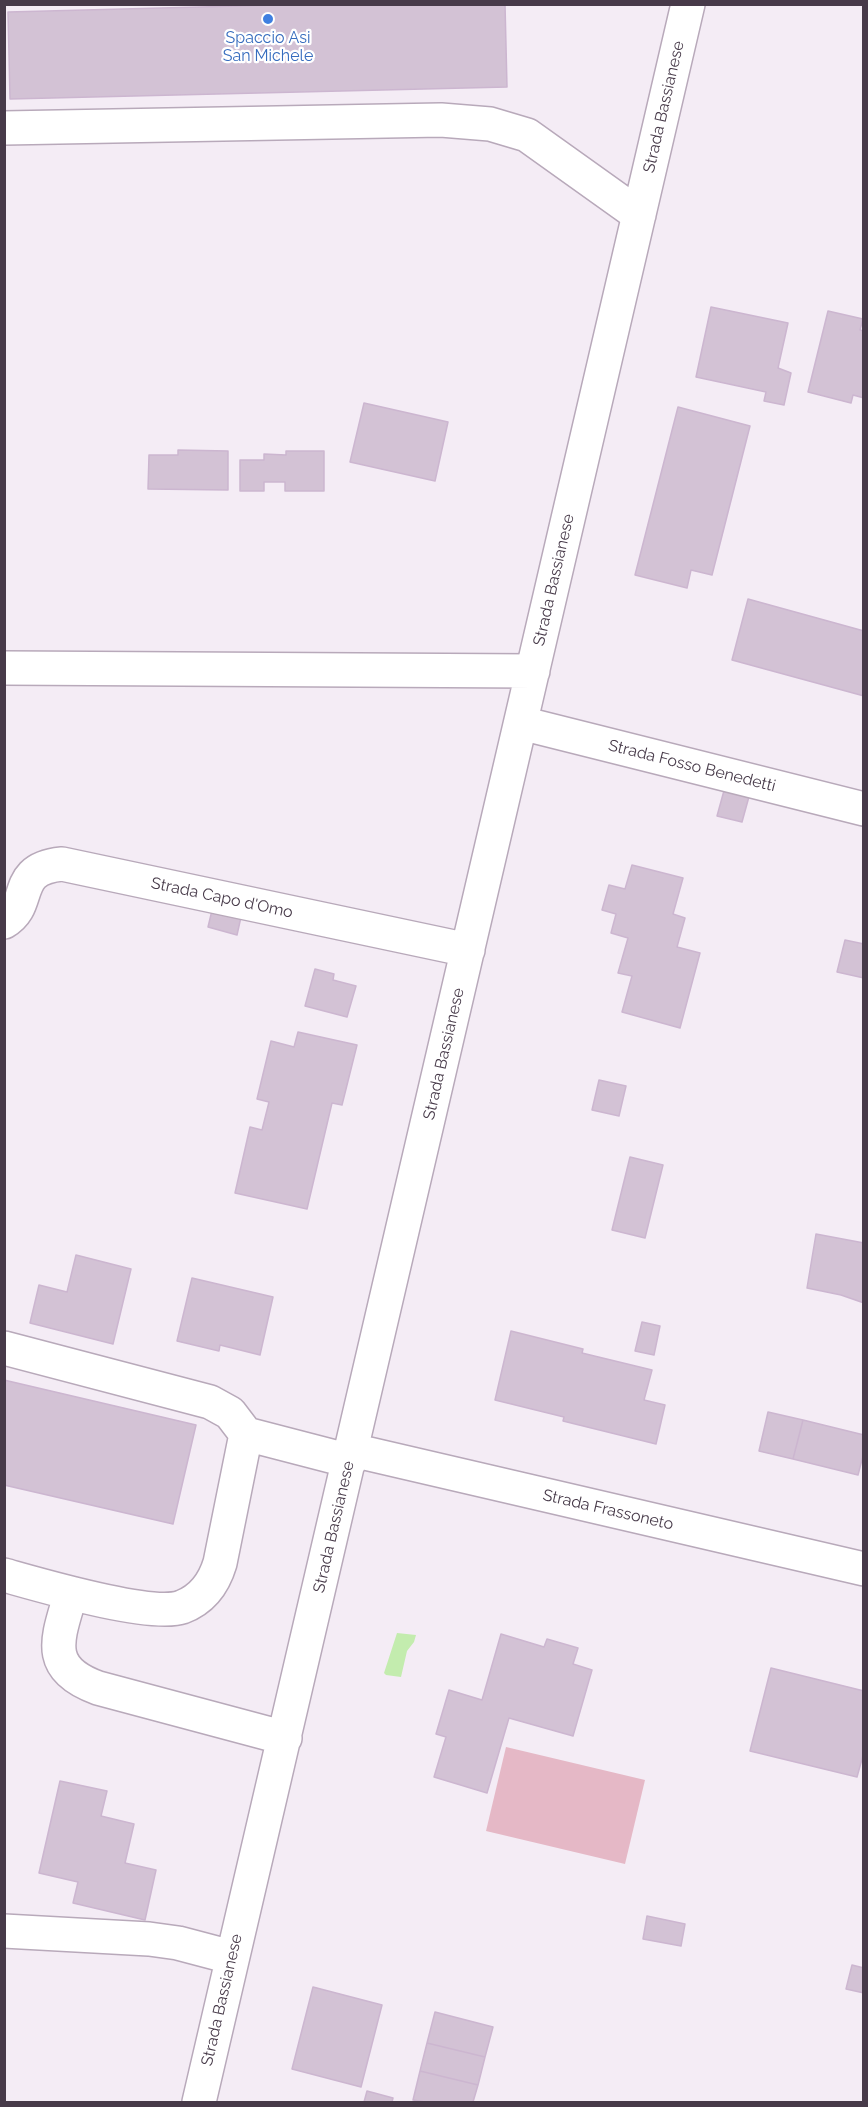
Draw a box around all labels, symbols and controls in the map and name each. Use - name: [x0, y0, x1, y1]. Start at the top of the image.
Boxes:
- marker: Spaccio Asi San Michele: [261, 12, 275, 26]
- place label: Spaccio Asi San Michele: [223, 28, 313, 66]
- street label: Strada Bassianese: [639, 39, 689, 175]
- street label: Strada Bassianese: [529, 512, 579, 648]
- street label: Strada Fosso Benedetti: [606, 736, 778, 796]
- street label: Strada Capo d'Omo: [149, 874, 295, 922]
- street label: Strada Bassianese: [419, 986, 469, 1122]
- street label: Strada Bassianese: [309, 1459, 359, 1595]
- street label: Strada Frassoneto: [541, 1486, 675, 1534]
- street label: Strada Bassianese: [197, 1932, 247, 2068]

